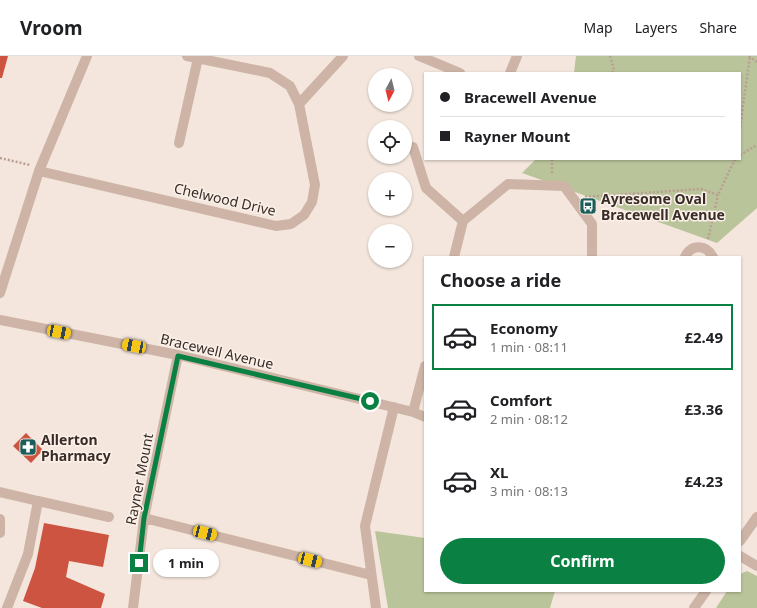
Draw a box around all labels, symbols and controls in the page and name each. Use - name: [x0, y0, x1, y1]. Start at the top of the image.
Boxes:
- text: Vroom: [20, 15, 83, 41]
- text: Map: [584, 18, 613, 37]
- text: Layers: [635, 18, 677, 37]
- text: Share: [699, 18, 737, 37]
- north arrow: [368, 68, 412, 112]
- map controls: [368, 68, 412, 268]
- text: Bracewell Avenue: [464, 87, 597, 107]
- button: locate: [368, 120, 412, 164]
- text: Rayner Mount: [464, 126, 570, 146]
- button: +: [368, 172, 412, 216]
- street label: Chelwood Drive: [172, 178, 278, 220]
- place label: Ayresome Oval Bracewell Avenue: [601, 189, 725, 224]
- bus stop icon: Ayresome Oval Bracewell Avenue: [578, 196, 598, 216]
- button: −: [368, 224, 412, 268]
- text: Choose a ride: [440, 268, 561, 292]
- text: Economy: [490, 318, 558, 338]
- icon: car: [442, 319, 478, 355]
- car: [46, 324, 72, 340]
- text: £2.49: [684, 327, 723, 347]
- street label: Bracewell Avenue: [158, 329, 276, 373]
- car: [121, 338, 147, 354]
- text: 1 min · 08:11: [490, 338, 568, 356]
- text: Comfort: [490, 390, 552, 410]
- icon: car: [442, 391, 478, 427]
- route start: [361, 392, 379, 410]
- text: £3.36: [684, 399, 723, 419]
- text: 2 min · 08:12: [490, 410, 568, 428]
- place label: Allerton Pharmacy: [41, 430, 111, 465]
- street label: Rayner Mount: [121, 431, 157, 527]
- pharmacy icon: Allerton Pharmacy: [18, 437, 38, 457]
- text: XL: [490, 462, 508, 482]
- icon: car: [442, 463, 478, 499]
- text: £4.23: [684, 471, 723, 491]
- text: 3 min · 08:13: [490, 482, 568, 500]
- car: [192, 524, 218, 542]
- button: Confirm: [440, 538, 725, 584]
- callout: 1 min: [153, 549, 219, 577]
- car: [297, 551, 323, 569]
- route end: [130, 554, 148, 572]
- text: 1 min: [168, 554, 204, 572]

